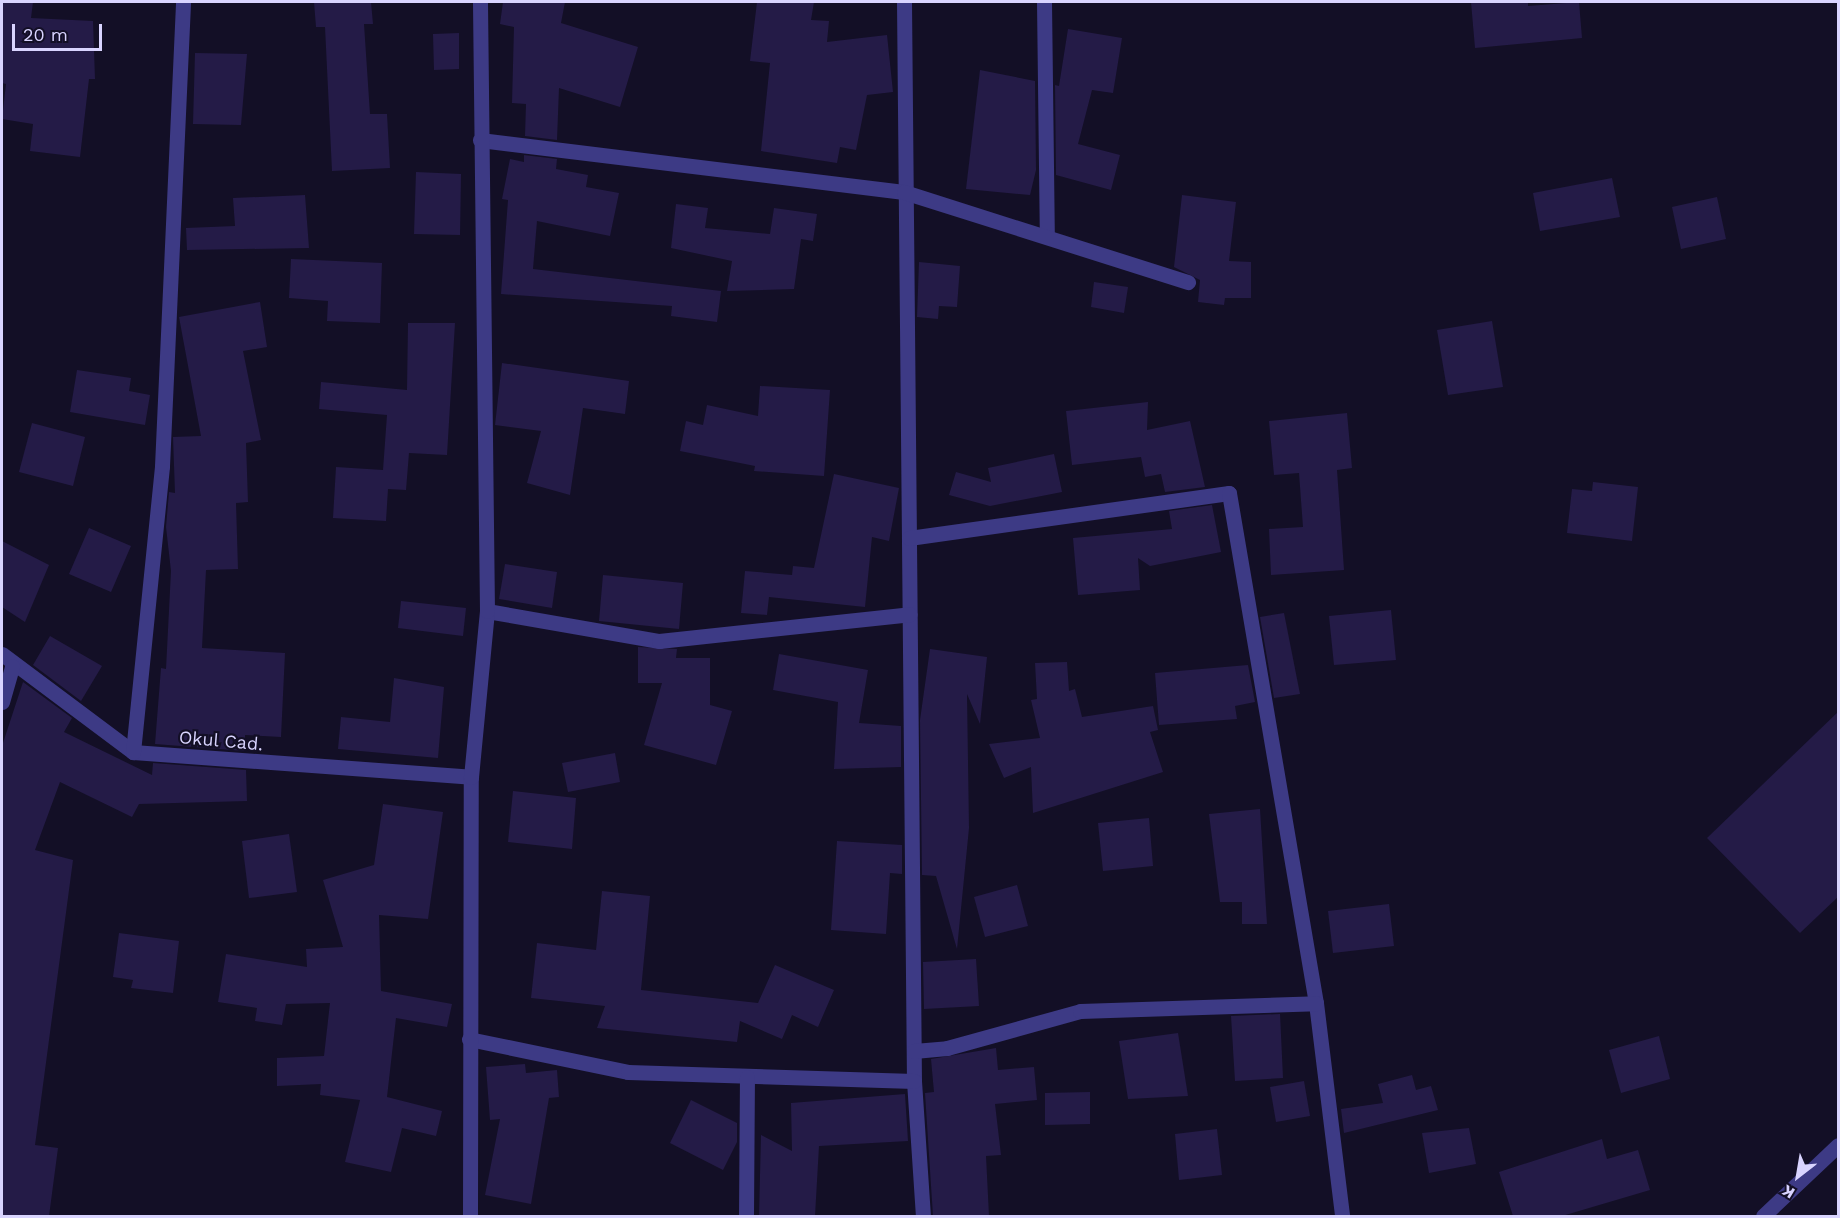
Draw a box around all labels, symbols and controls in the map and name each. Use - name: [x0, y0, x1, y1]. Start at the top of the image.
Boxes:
- scale bar: [15, 12, 105, 50]
- text: 20 m: [23, 24, 68, 45]
- street label: Okul Cad.: [178, 727, 264, 755]
- north arrow: [1768, 1146, 1828, 1206]
- text: K: [1779, 1181, 1798, 1203]

